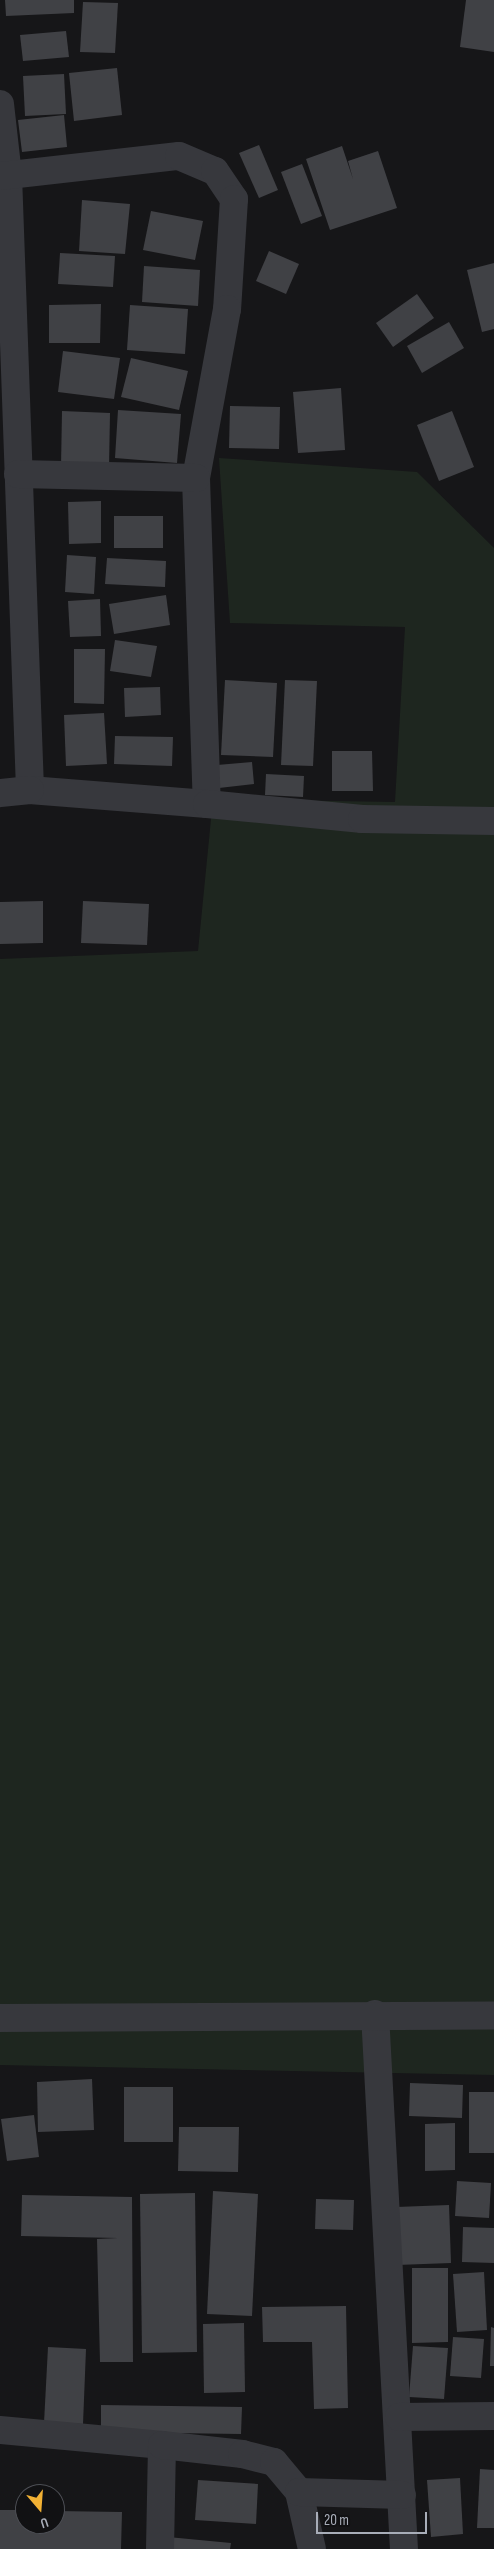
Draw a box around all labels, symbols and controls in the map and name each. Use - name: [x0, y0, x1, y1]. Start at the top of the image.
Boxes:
- north arrow: [15, 2484, 65, 2534]
- scale bar: [319, 2502, 430, 2534]
- text: 20 m: [324, 2511, 349, 2530]
- text: U: [38, 2514, 51, 2532]

